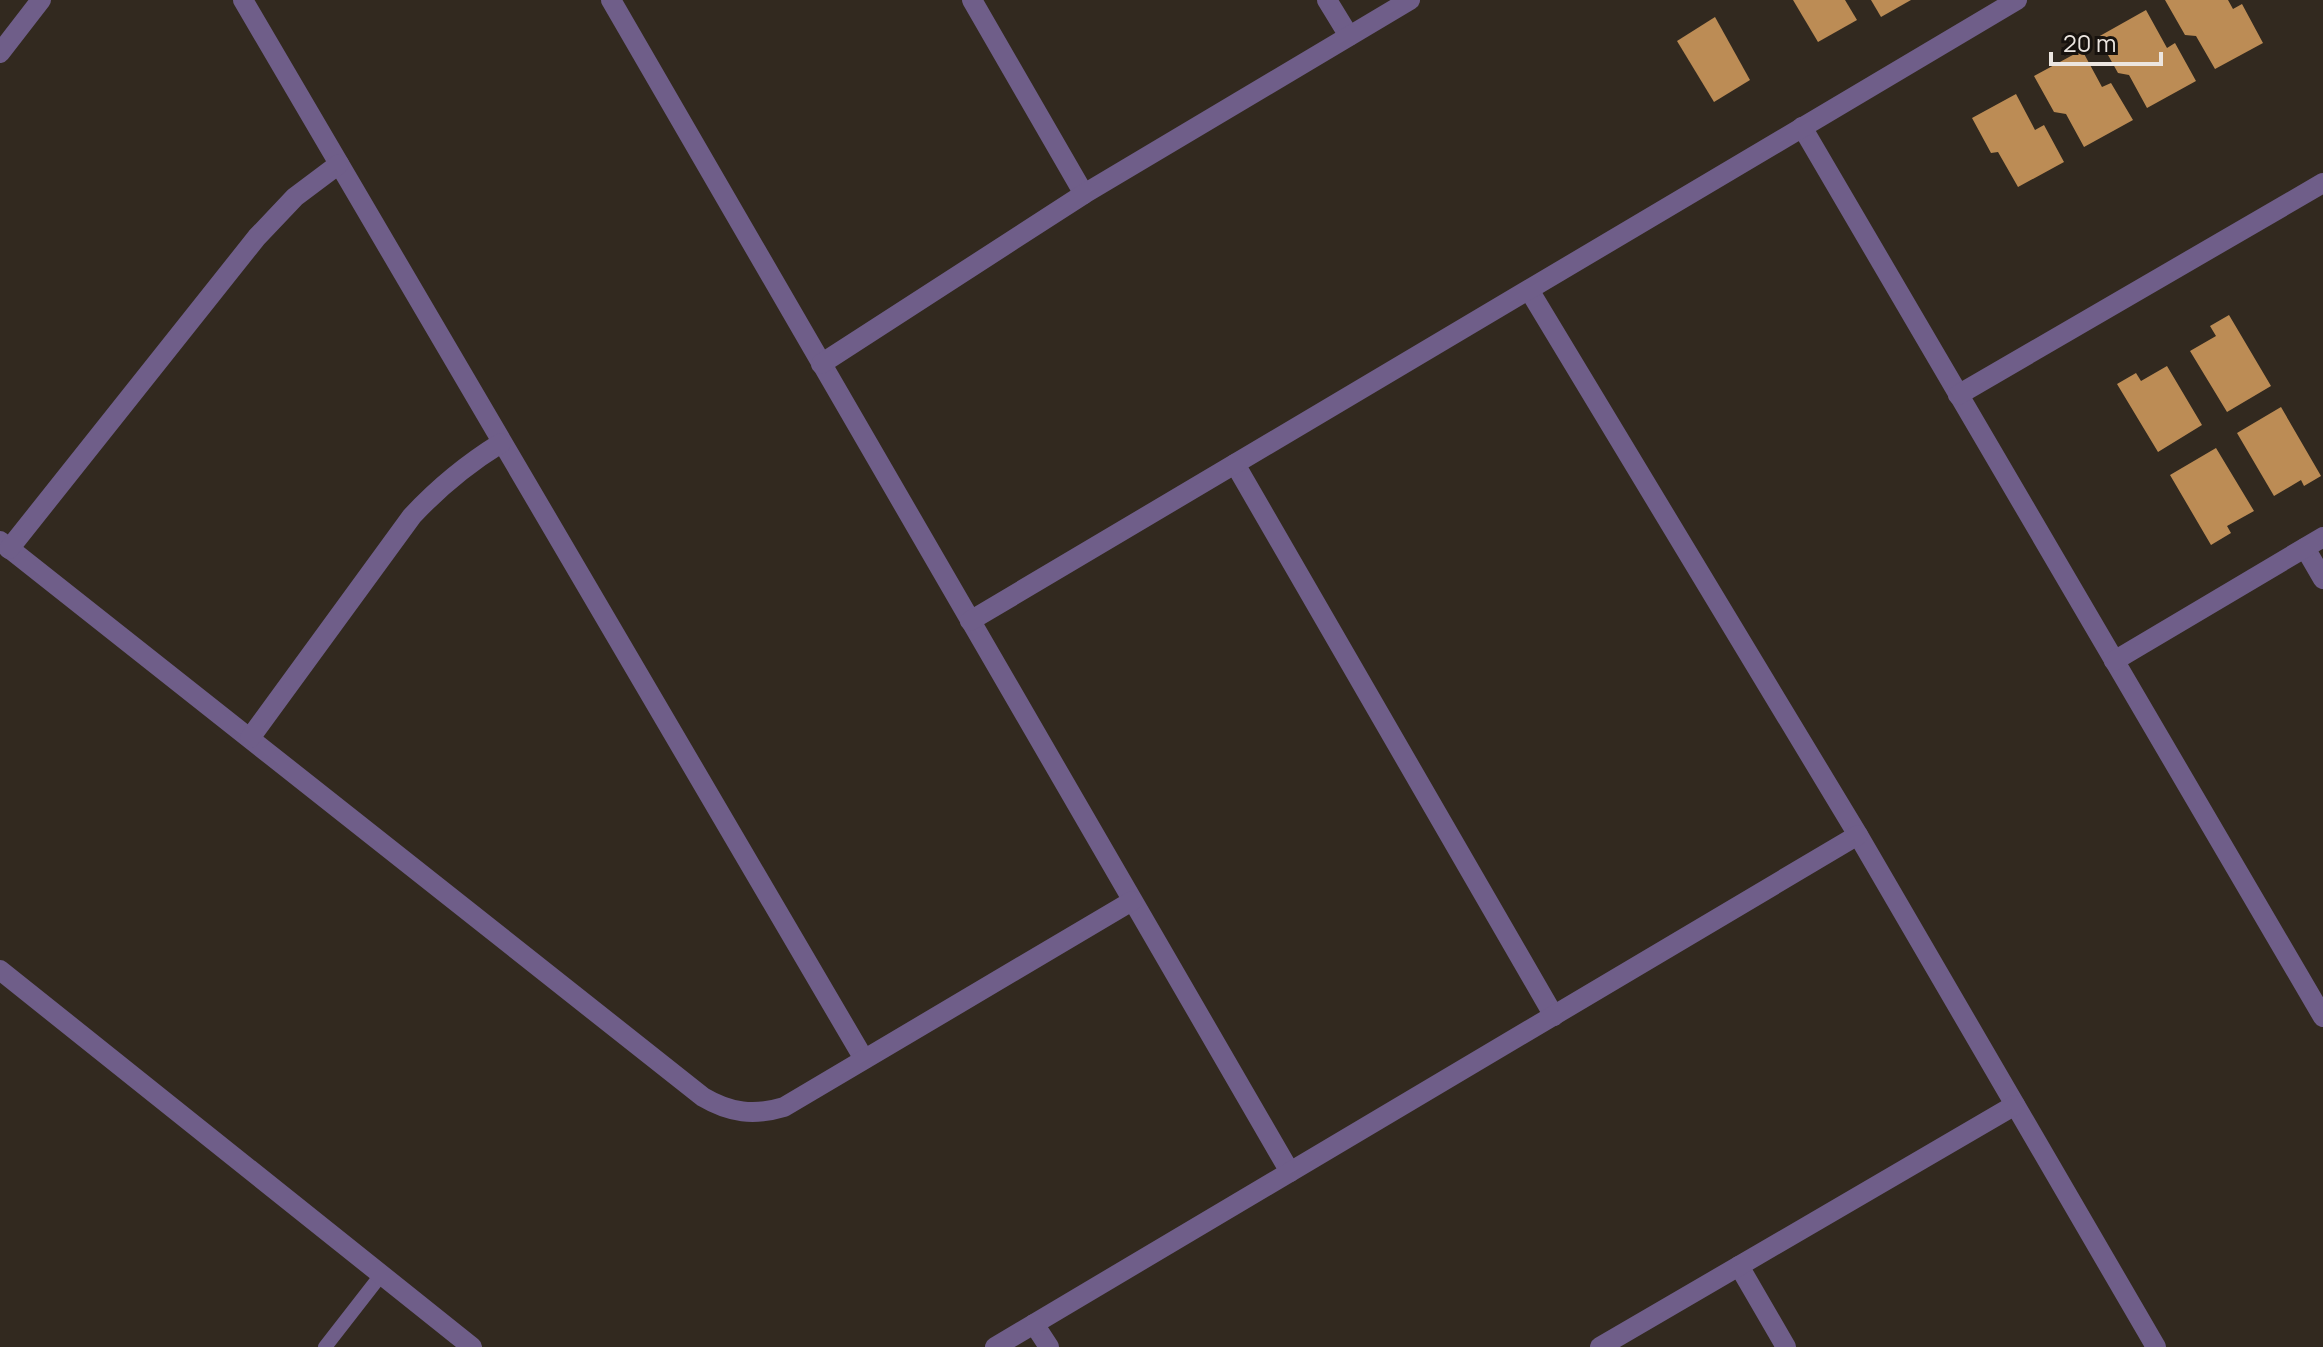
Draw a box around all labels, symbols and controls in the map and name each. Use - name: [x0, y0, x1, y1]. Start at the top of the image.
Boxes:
- scale bar: [2051, 16, 2161, 66]
- text: 20 m: [2063, 26, 2116, 59]

